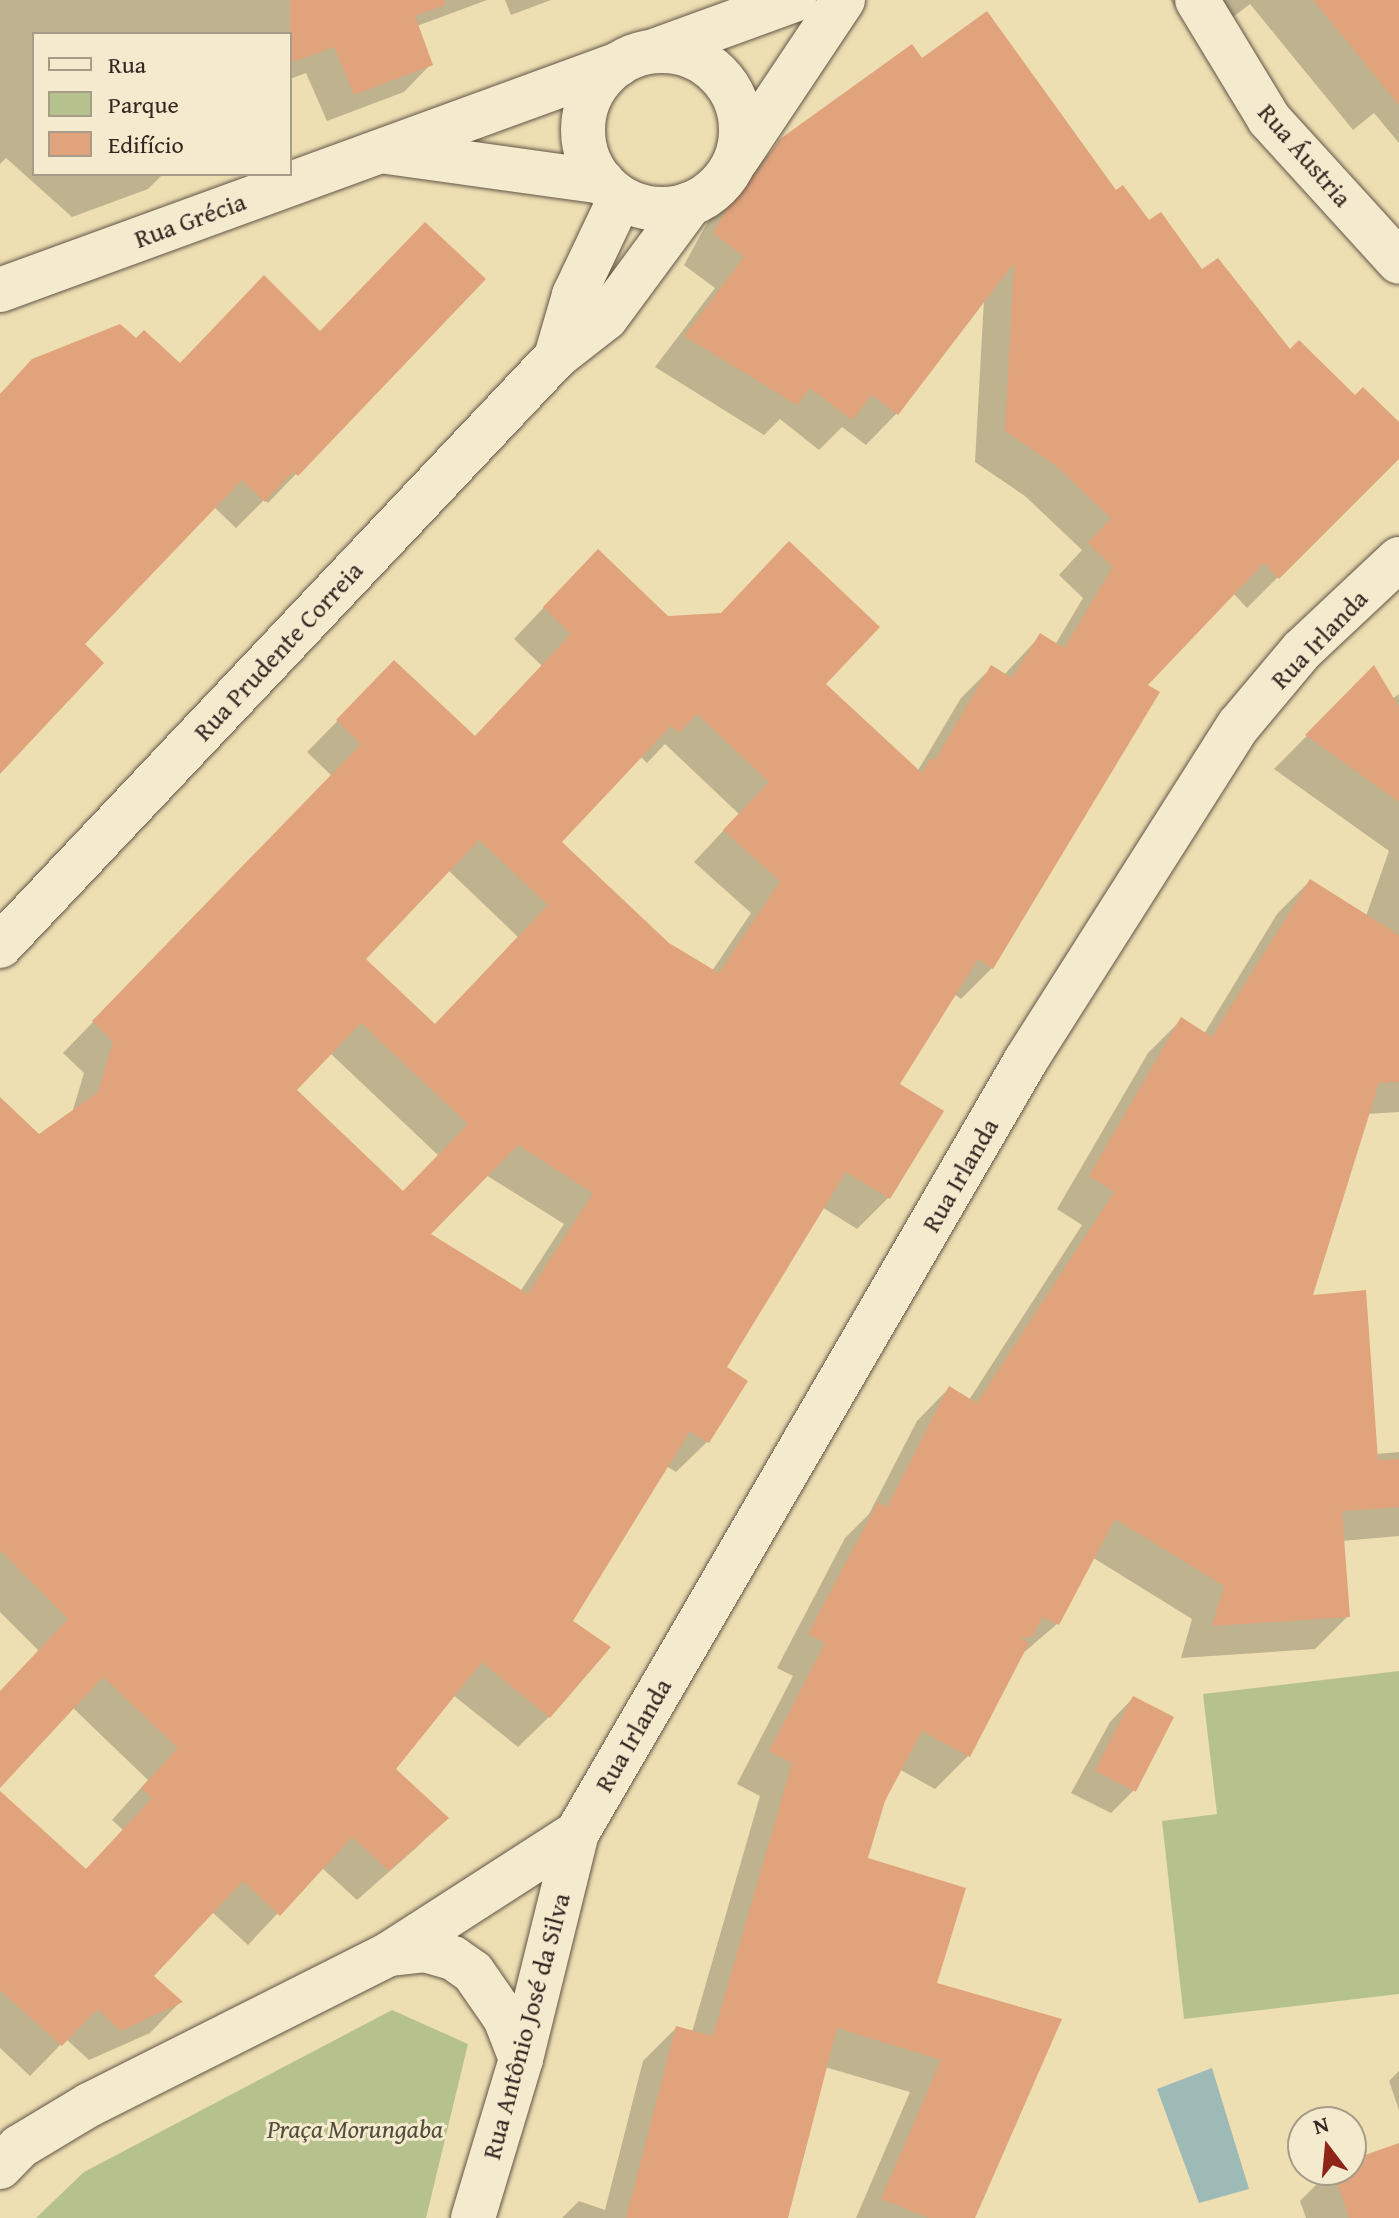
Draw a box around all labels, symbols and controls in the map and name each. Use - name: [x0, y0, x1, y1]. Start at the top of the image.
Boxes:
- legend: [32, 32, 292, 176]
- text: Rua: [108, 47, 146, 82]
- text: Parque: [108, 87, 179, 122]
- street label: Rua Áustria: [1252, 97, 1358, 213]
- text: Edifício: [108, 127, 184, 162]
- street label: Rua Grécia: [130, 185, 250, 255]
- street label: Rua Prudente Correia: [187, 555, 369, 747]
- street label: Rua Irlanda: [1264, 583, 1374, 695]
- street label: Rua Irlanda: [915, 1113, 1005, 1237]
- street label: Rua Irlanda: [588, 1673, 678, 1797]
- street label: Rua Antônio José da Silva: [475, 1889, 577, 2163]
- north arrow: [1287, 2106, 1367, 2186]
- text: N: [1309, 2107, 1332, 2142]
- park label: Praça Morungaba: [267, 2113, 443, 2145]

